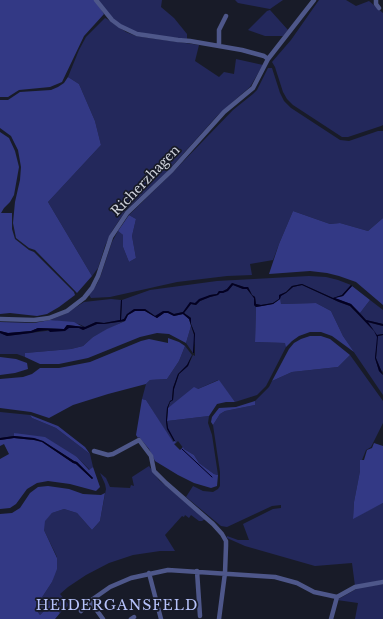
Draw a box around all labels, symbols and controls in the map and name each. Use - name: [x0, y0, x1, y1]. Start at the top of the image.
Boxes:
- street label: Richerzhagen: [109, 143, 183, 219]
- district label: HEIDERGANSFELD: [36, 598, 198, 614]

